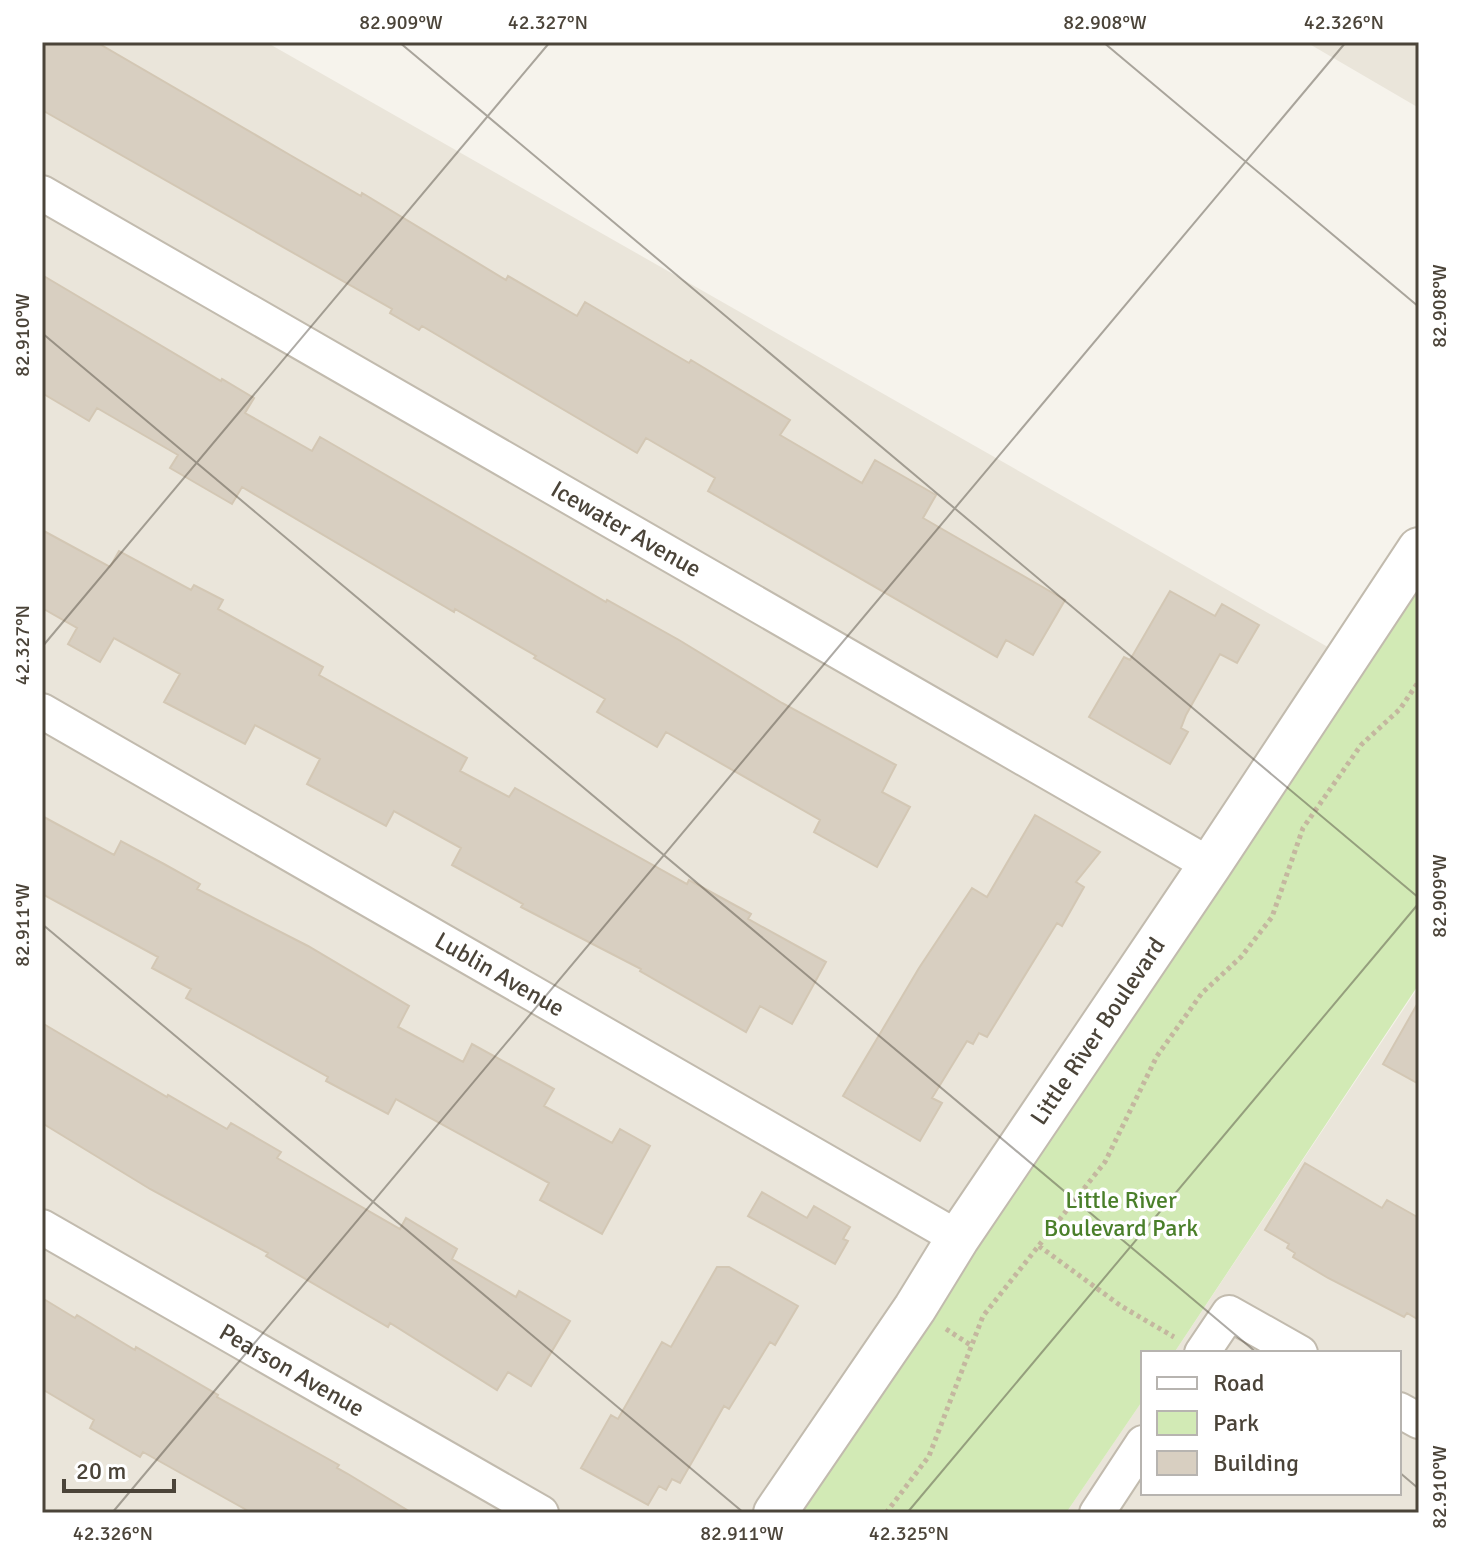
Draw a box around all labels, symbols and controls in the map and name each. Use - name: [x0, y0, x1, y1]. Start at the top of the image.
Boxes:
- text: 82.909°W: [359, 10, 443, 35]
- text: 42.327°N: [508, 10, 588, 35]
- text: 82.908°W: [1063, 10, 1147, 35]
- text: 42.326°N: [1304, 10, 1384, 35]
- text: 82.908°W: [1427, 264, 1452, 348]
- text: 82.910°W: [10, 293, 35, 377]
- street label: Icewater Avenue: [546, 474, 707, 584]
- text: 42.327°N: [10, 605, 35, 685]
- text: 82.909°W: [1427, 854, 1452, 938]
- text: 82.911°W: [10, 883, 35, 967]
- street label: Lublin Avenue: [429, 925, 570, 1023]
- street label: Little River Boulevard: [1024, 932, 1172, 1131]
- park label: Little River Boulevard Park: [1044, 1185, 1198, 1243]
- street label: Pearson Avenue: [214, 1317, 370, 1424]
- legend: [1141, 1351, 1401, 1495]
- text: Road: [1213, 1368, 1264, 1398]
- text: Park: [1213, 1408, 1259, 1438]
- scale bar: [64, 1443, 174, 1493]
- text: 82.910°W: [1427, 1445, 1452, 1529]
- text: Building: [1213, 1448, 1299, 1478]
- text: 20 m: [76, 1456, 126, 1486]
- text: 42.326°N: [73, 1521, 153, 1546]
- text: 82.911°W: [700, 1521, 784, 1546]
- text: 42.325°N: [869, 1521, 949, 1546]

